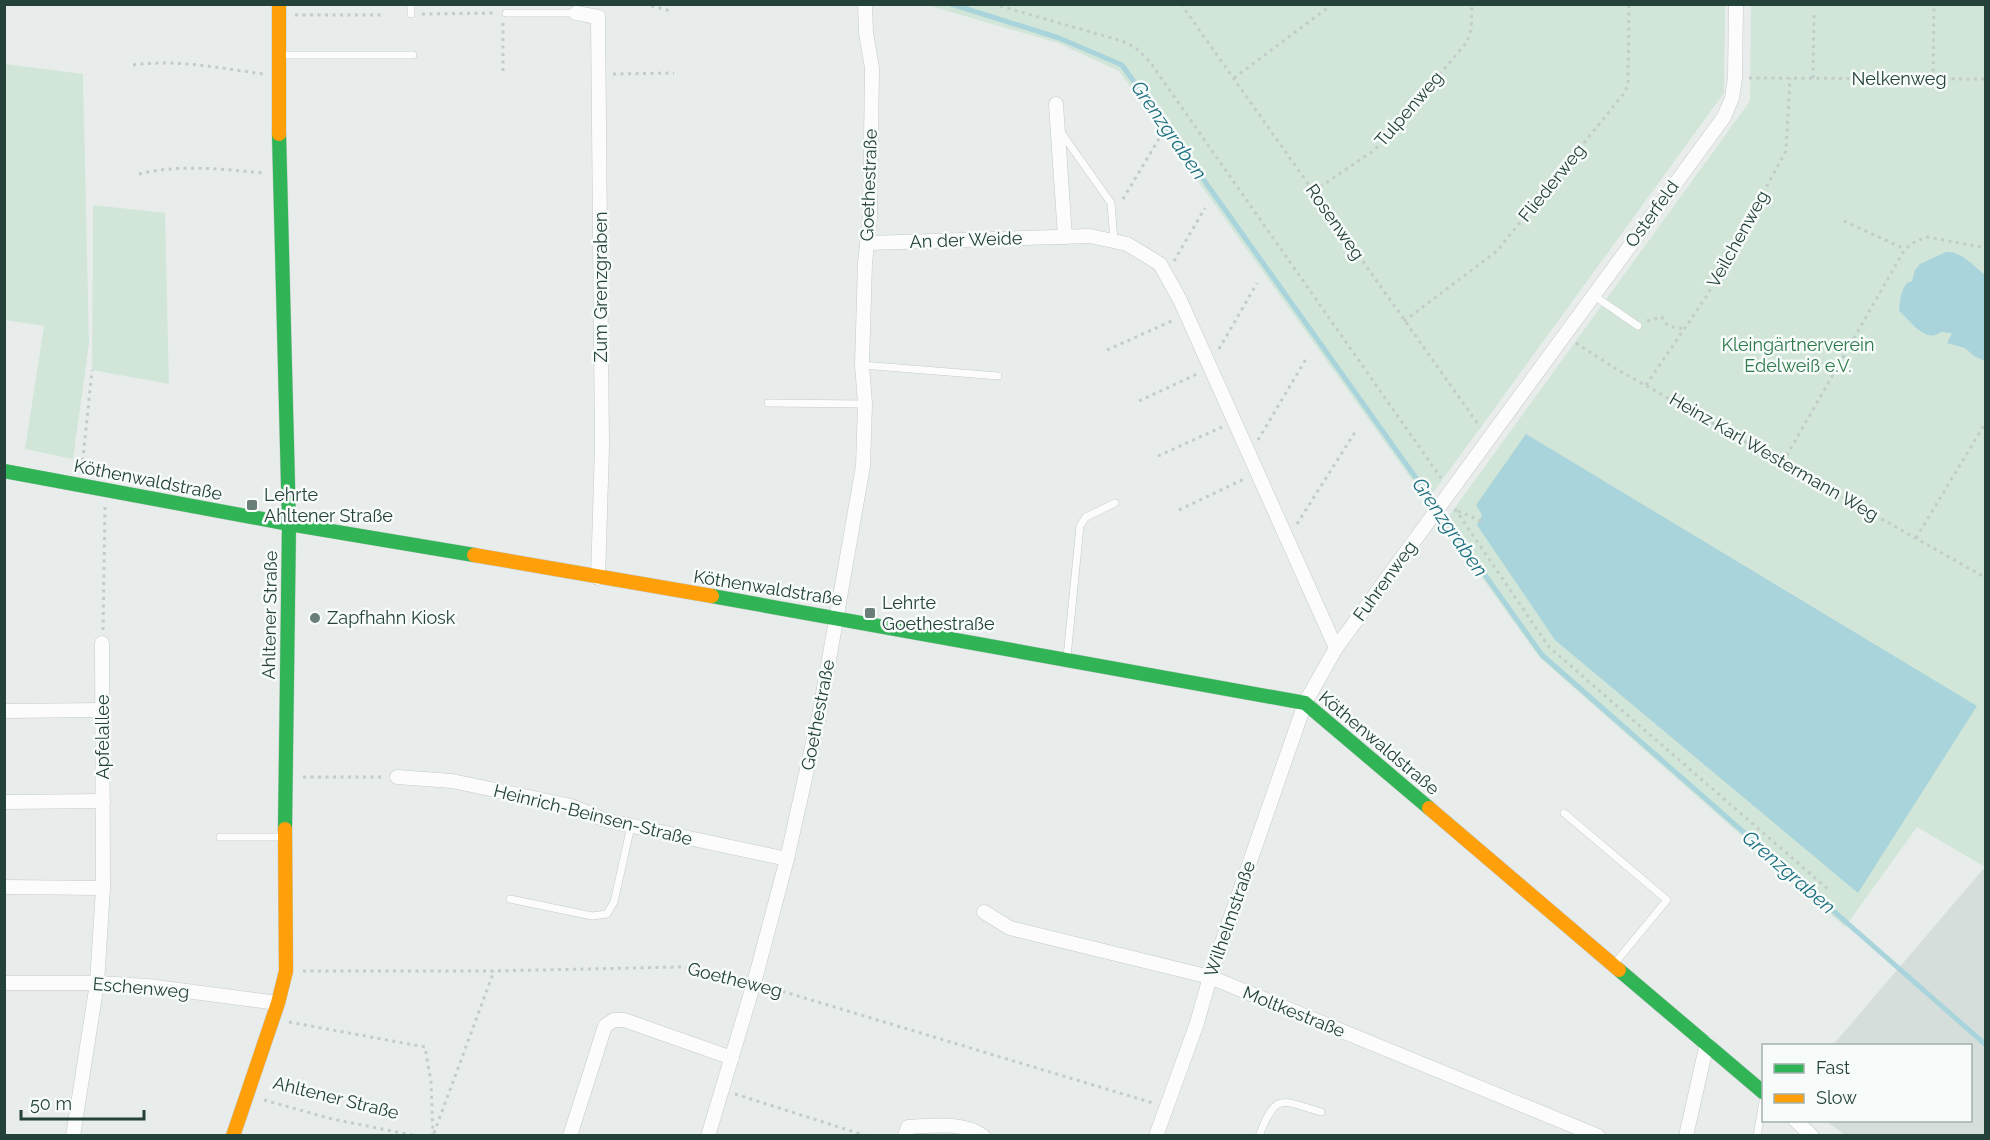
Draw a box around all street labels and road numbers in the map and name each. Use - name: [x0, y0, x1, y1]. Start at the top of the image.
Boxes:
- street label: Tulpenweg: [1370, 67, 1447, 151]
- street label: Nelkenweg: [1851, 68, 1947, 89]
- street label: Goethestraße: [856, 128, 881, 242]
- street label: Fliederweg: [1514, 140, 1589, 226]
- street label: Osterfeld: [1620, 176, 1683, 251]
- street label: Rosenweg: [1302, 180, 1369, 264]
- street label: Veilchenweg: [1702, 187, 1773, 291]
- street label: Zum Grenzgraben: [590, 212, 611, 362]
- street label: An der Weide: [909, 227, 1023, 252]
- street label: Heinz Karl Westermann Weg: [1666, 388, 1882, 525]
- street label: Köthenwaldstraße: [72, 455, 224, 504]
- street label: Fuhrenweg: [1348, 536, 1421, 625]
- street label: Ahltener Straße: [258, 550, 281, 680]
- street label: Köthenwaldstraße: [692, 565, 845, 610]
- street label: Goethestraße: [796, 657, 839, 772]
- street label: Köthenwaldstraße: [1315, 686, 1444, 799]
- street label: Apfelallee: [92, 694, 113, 779]
- street label: Heinrich-Beinsen-Straße: [492, 780, 695, 849]
- street label: Wilhelmstraße: [1200, 858, 1259, 980]
- street label: Goetheweg: [686, 958, 785, 1001]
- street label: Eschenweg: [92, 973, 190, 1002]
- street label: Moltkestraße: [1240, 982, 1349, 1042]
- street label: Ahltener Straße: [271, 1072, 402, 1123]

